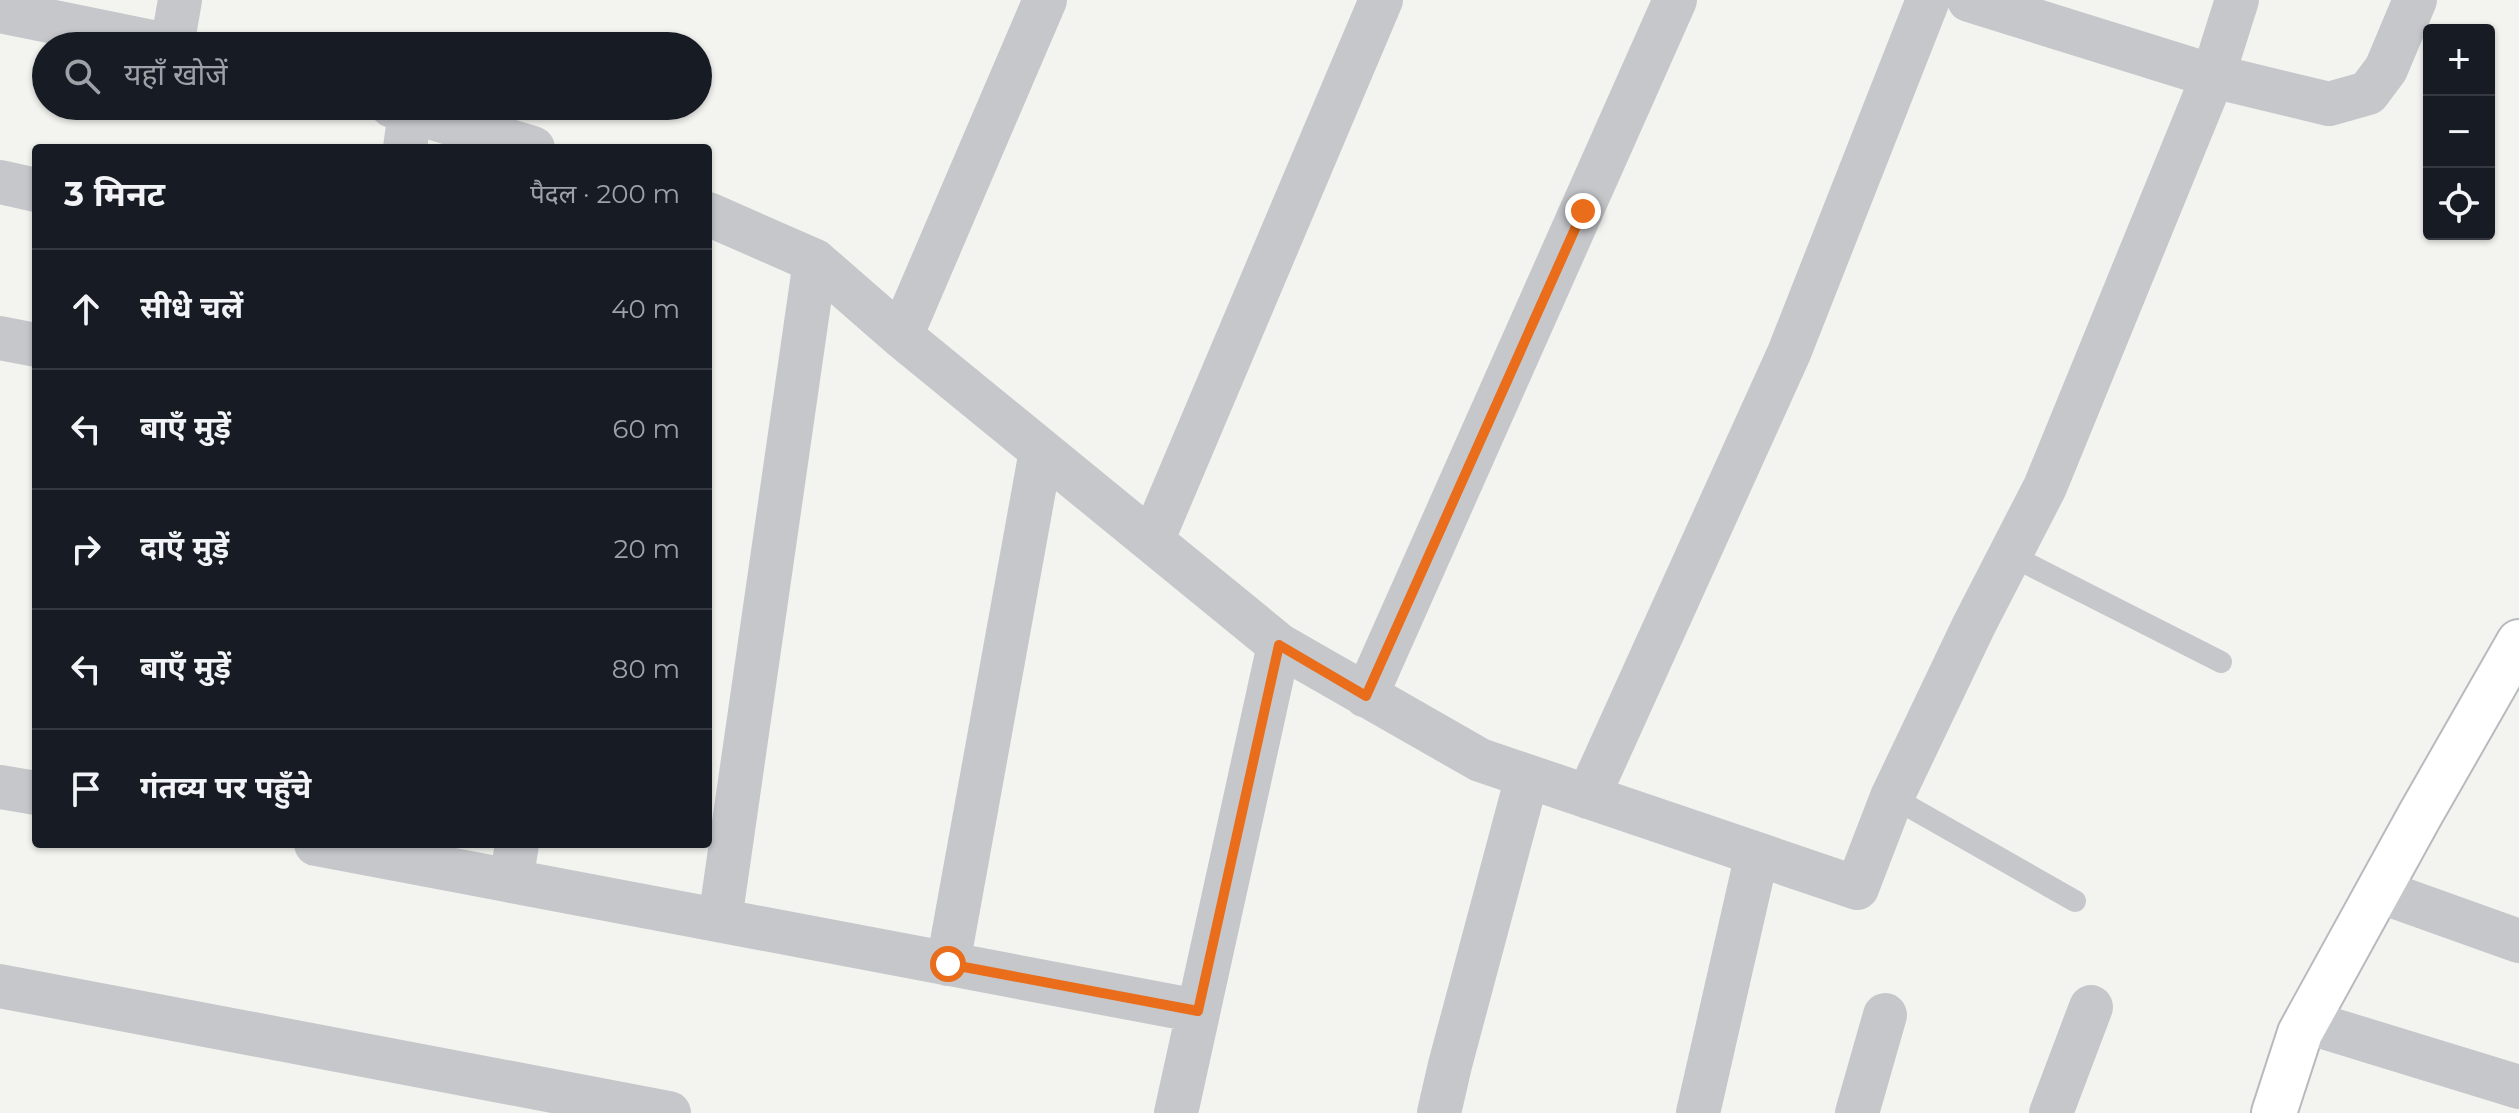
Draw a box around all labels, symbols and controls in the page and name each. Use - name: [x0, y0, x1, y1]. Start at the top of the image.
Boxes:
- map controls: [2423, 24, 2495, 240]
- button: +: [2423, 24, 2495, 96]
- search box: [32, 32, 712, 120]
- icon: search: [60, 54, 104, 98]
- text: यहाँ खोजें: [124, 56, 228, 93]
- button: −: [2423, 96, 2495, 168]
- button: locate: [2423, 168, 2495, 240]
- text: 3 मिनट: [64, 173, 165, 215]
- text: पैदल · 200 m: [530, 178, 680, 210]
- route end: [1565, 193, 1601, 229]
- icon: ahead: [64, 287, 108, 331]
- text: सीधे चलें: [140, 289, 243, 326]
- text: 40 m: [611, 293, 680, 325]
- icon: left: [64, 407, 108, 451]
- text: बाएँ मुड़ें: [140, 409, 231, 446]
- text: 60 m: [613, 413, 680, 445]
- icon: right: [64, 527, 108, 571]
- text: दाएँ मुड़ें: [140, 529, 229, 566]
- text: 20 m: [614, 533, 680, 565]
- icon: left: [64, 647, 108, 691]
- text: बाएँ मुड़ें: [140, 649, 231, 686]
- text: 80 m: [612, 653, 680, 685]
- icon: arrive: [64, 767, 108, 811]
- text: गंतव्य पर पहुँचे: [140, 769, 311, 806]
- route start: [930, 946, 966, 982]

